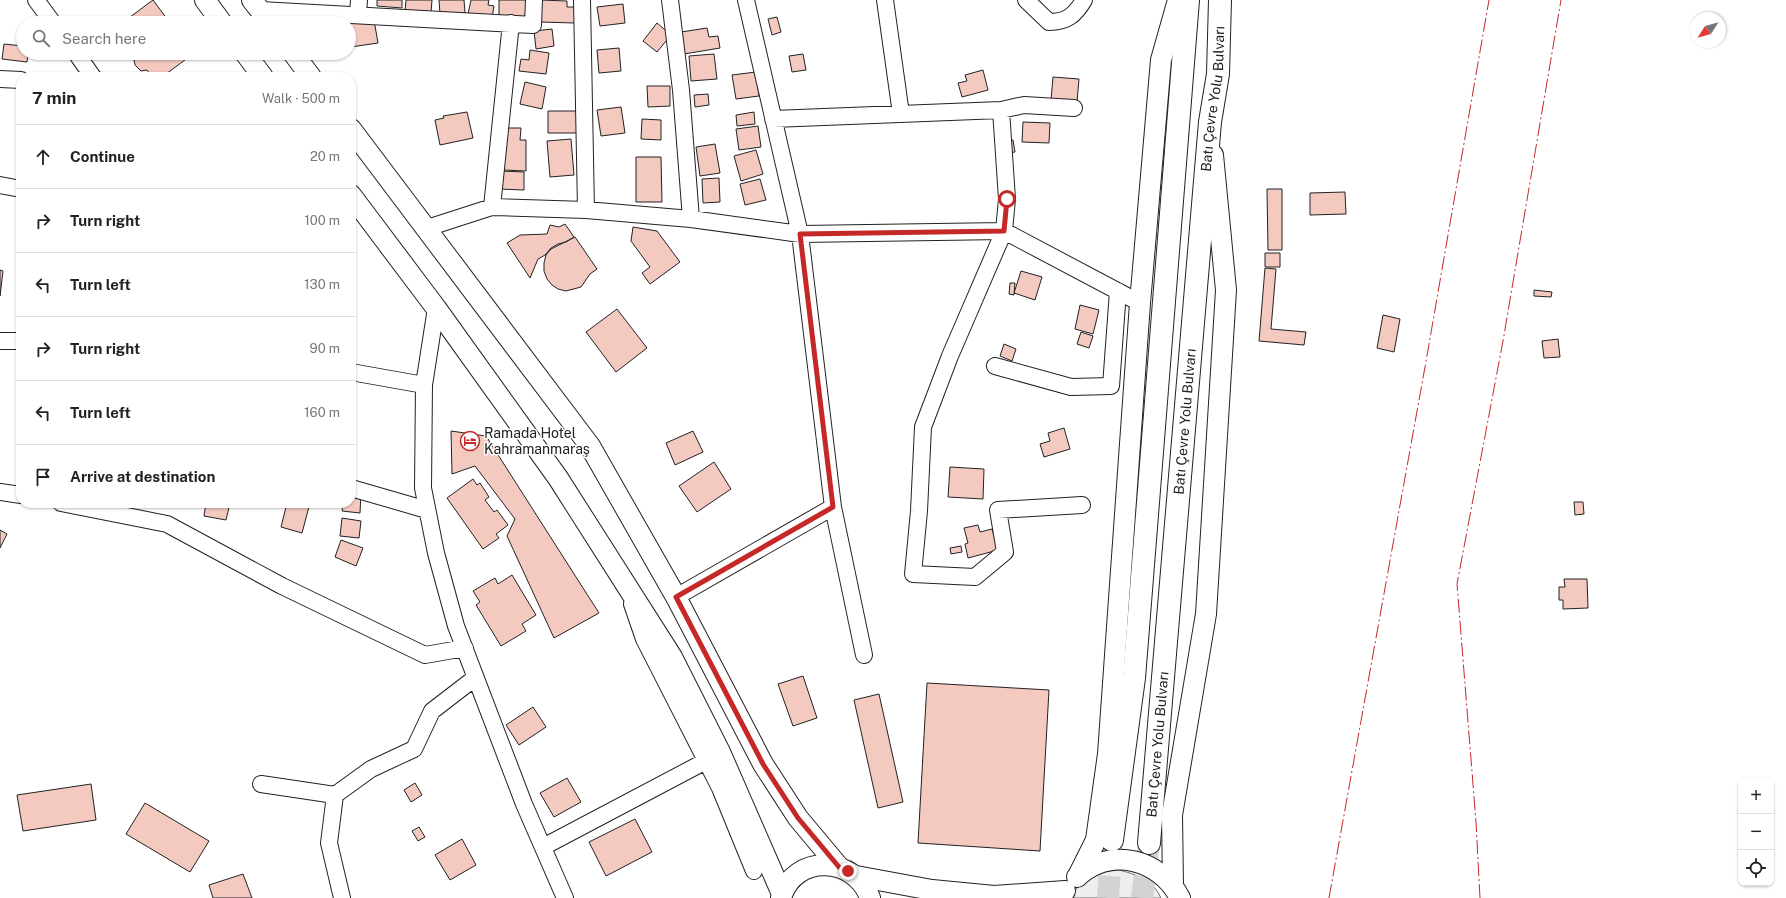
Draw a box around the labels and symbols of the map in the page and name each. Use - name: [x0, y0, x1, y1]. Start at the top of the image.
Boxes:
- north arrow: [1690, 12, 1726, 48]
- street label: Batı Çevre Yolu Bulvarı: [1198, 26, 1227, 172]
- route start: [998, 190, 1016, 208]
- street label: Batı Çevre Yolu Bulvarı: [1171, 348, 1199, 495]
- place label: Ramada Hotel Kahramanmaraş: [484, 425, 590, 457]
- hotel icon: Ramada Hotel Kahramanmaraş: [459, 430, 481, 452]
- street label: Batı Çevre Yolu Bulvarı: [1143, 671, 1171, 818]
- route end: [839, 862, 857, 880]

